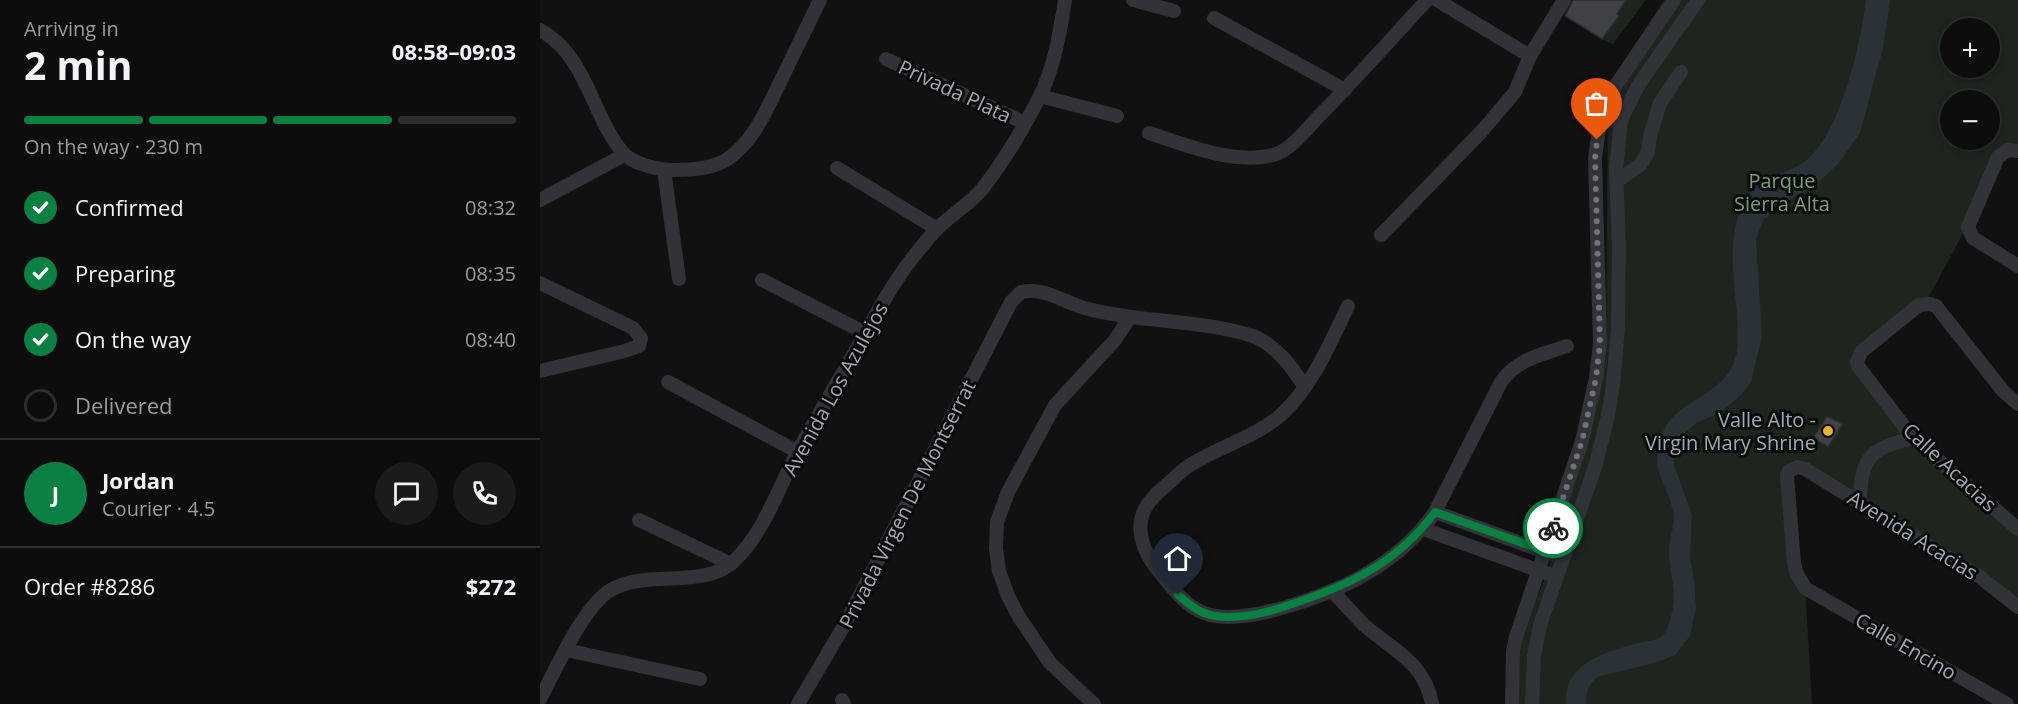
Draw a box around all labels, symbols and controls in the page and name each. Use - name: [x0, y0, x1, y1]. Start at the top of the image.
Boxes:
- text: Arriving in: [24, 15, 119, 42]
- map controls: [1940, 18, 2000, 150]
- button: +: [1940, 18, 2000, 78]
- text: 08:58–09:03: [392, 36, 516, 66]
- text: 2 min: [24, 38, 132, 91]
- street label: Privada Plata: [894, 53, 1016, 129]
- pin: [1571, 78, 1622, 140]
- icon: bag: [1580, 87, 1613, 120]
- button: −: [1940, 90, 2000, 150]
- text: On the way · 230 m: [24, 133, 203, 160]
- park label: Parque Sierra Alta: [1734, 167, 1830, 217]
- icon: check: [24, 191, 57, 224]
- text: Confirmed: [75, 192, 184, 222]
- text: 08:32: [465, 194, 516, 221]
- icon: check: [24, 257, 57, 290]
- text: Preparing: [75, 258, 175, 288]
- text: 08:35: [465, 260, 516, 287]
- street label: Avenida Los Azulejos: [776, 298, 894, 480]
- icon: check: [24, 323, 57, 356]
- text: On the way: [75, 324, 191, 354]
- text: 08:40: [465, 326, 516, 353]
- street label: Privada Virgen De Montserrat: [832, 375, 982, 633]
- text: Delivered: [75, 390, 173, 420]
- place label: Valle Alto - Virgin Mary Shrine: [1645, 406, 1816, 456]
- street label: Calle Acacias: [1897, 417, 2003, 517]
- marker: Valle Alto - Virgin Mary Shrine: [1821, 424, 1835, 438]
- button: chat: [375, 462, 438, 525]
- button: phone: [453, 462, 516, 525]
- text: Jordan: [102, 465, 175, 495]
- text: J: [52, 478, 59, 508]
- street label: Avenida Acacias: [1843, 484, 1983, 586]
- text: Courier · 4.5: [102, 495, 215, 522]
- courier: [1523, 498, 1583, 558]
- icon: bike: [1537, 512, 1570, 545]
- pin: [1152, 533, 1203, 595]
- icon: home: [1161, 542, 1194, 575]
- text: Order #8286: [24, 571, 155, 601]
- text: $272: [466, 571, 516, 601]
- street label: Calle Encino: [1851, 606, 1961, 686]

